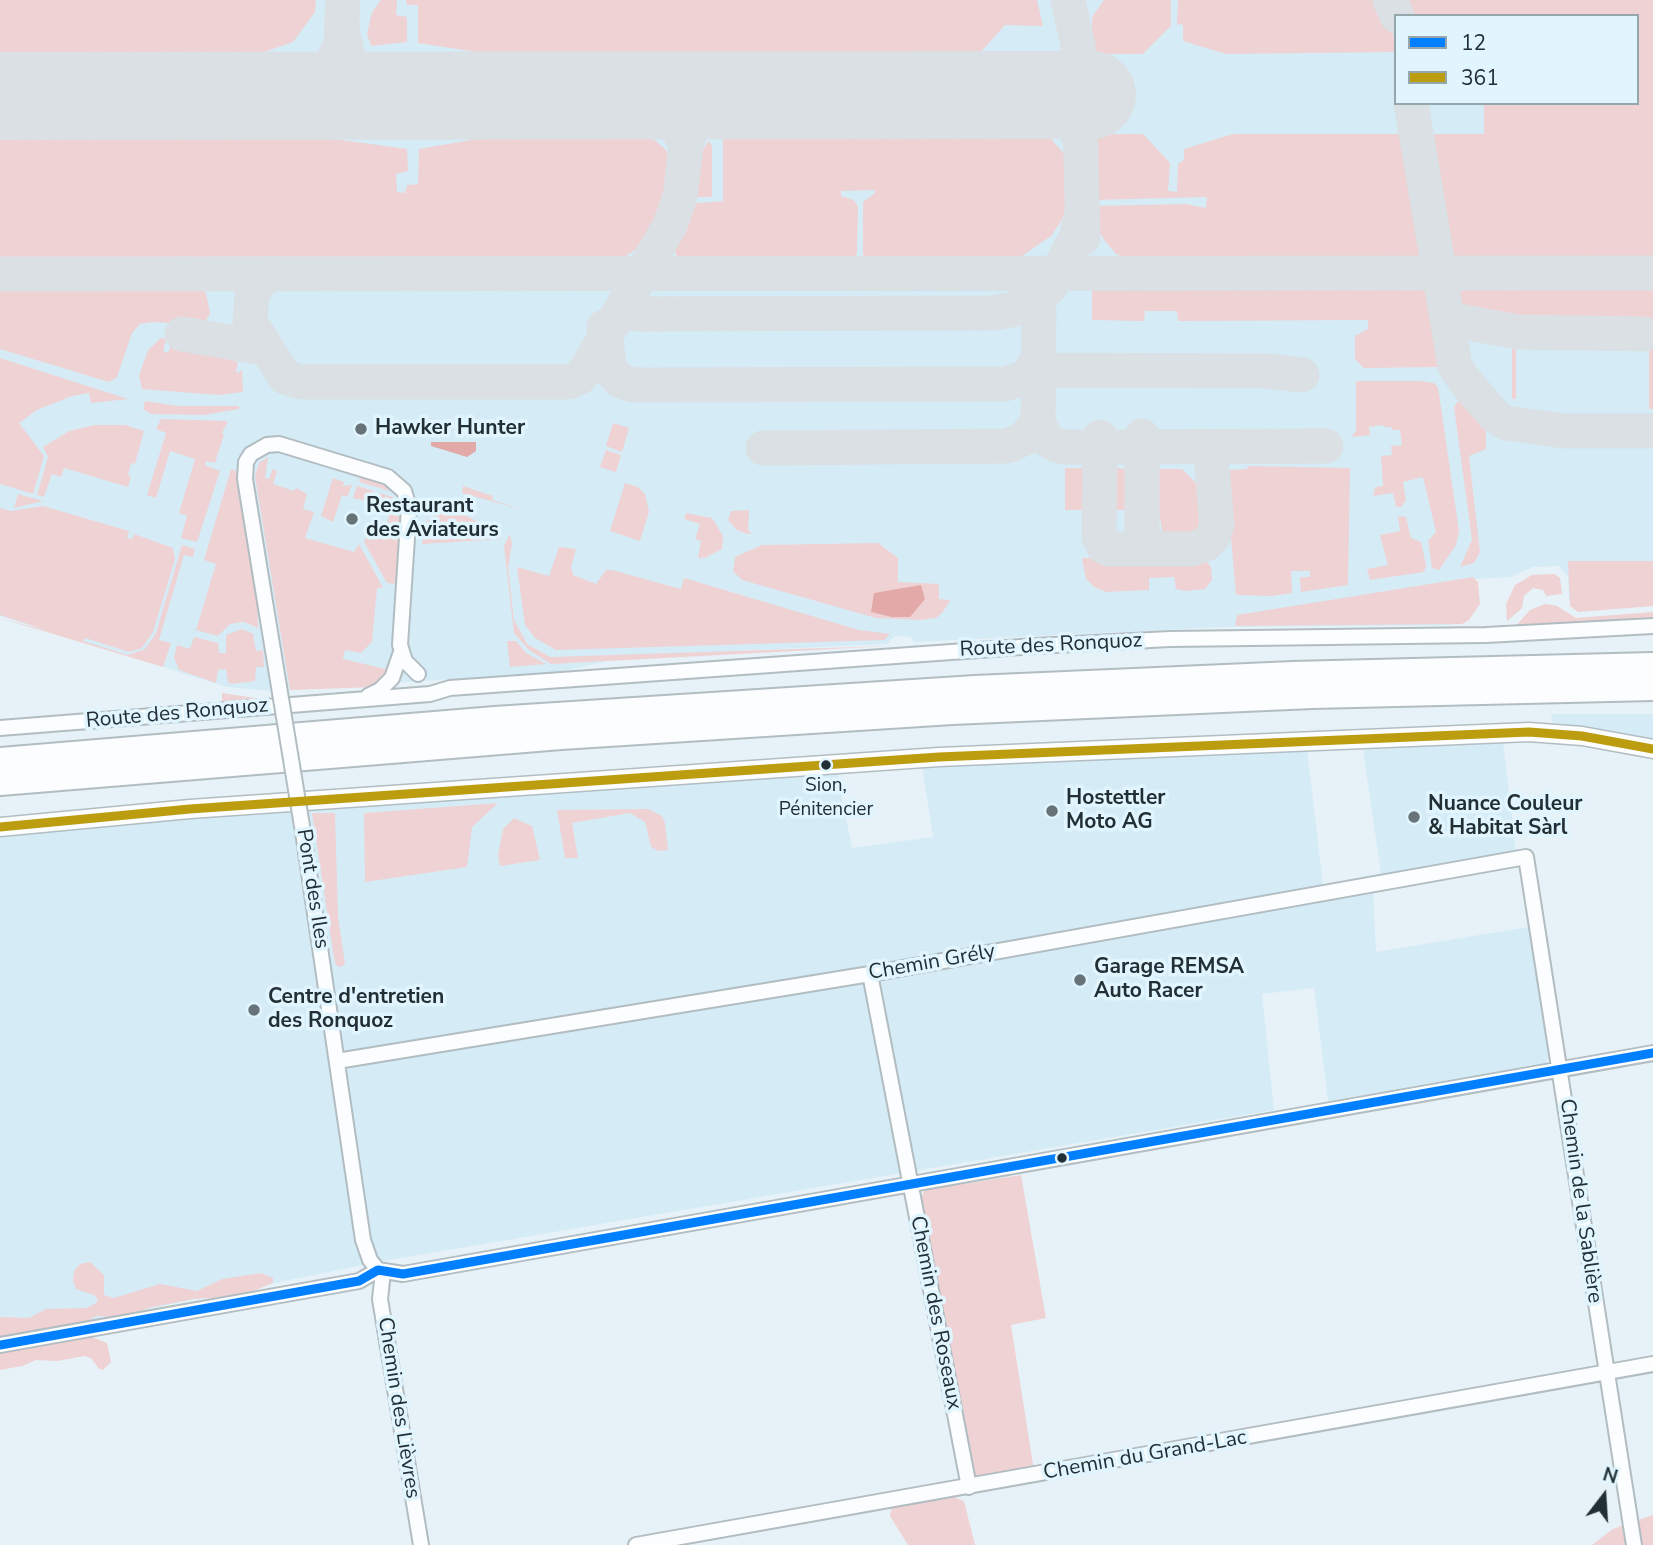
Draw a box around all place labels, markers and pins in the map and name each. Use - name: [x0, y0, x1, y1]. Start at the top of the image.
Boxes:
- place label: Hawker Hunter: [375, 416, 525, 442]
- marker: Hawker Hunter: [353, 421, 369, 437]
- place label: Restaurant des Aviateurs: [366, 494, 499, 544]
- marker: Restaurant des Aviateurs: [344, 511, 360, 527]
- marker: Sion, Pénitencier: [819, 758, 833, 772]
- place label: Sion, Pénitencier: [779, 775, 873, 819]
- place label: Hostettler Moto AG: [1066, 786, 1166, 836]
- place label: Nuance Couleur & Habitat Sàrl: [1428, 792, 1583, 842]
- marker: Hostettler Moto AG: [1044, 803, 1060, 819]
- marker: Nuance Couleur & Habitat Sàrl: [1406, 809, 1422, 825]
- place label: Garage REMSA Auto Racer: [1094, 955, 1244, 1005]
- marker: Garage REMSA Auto Racer: [1072, 972, 1088, 988]
- place label: Centre d'entretien des Ronquoz: [268, 985, 444, 1035]
- marker: Centre d'entretien des Ronquoz: [246, 1002, 262, 1018]
- unlabelled marker: [1055, 1151, 1069, 1165]

